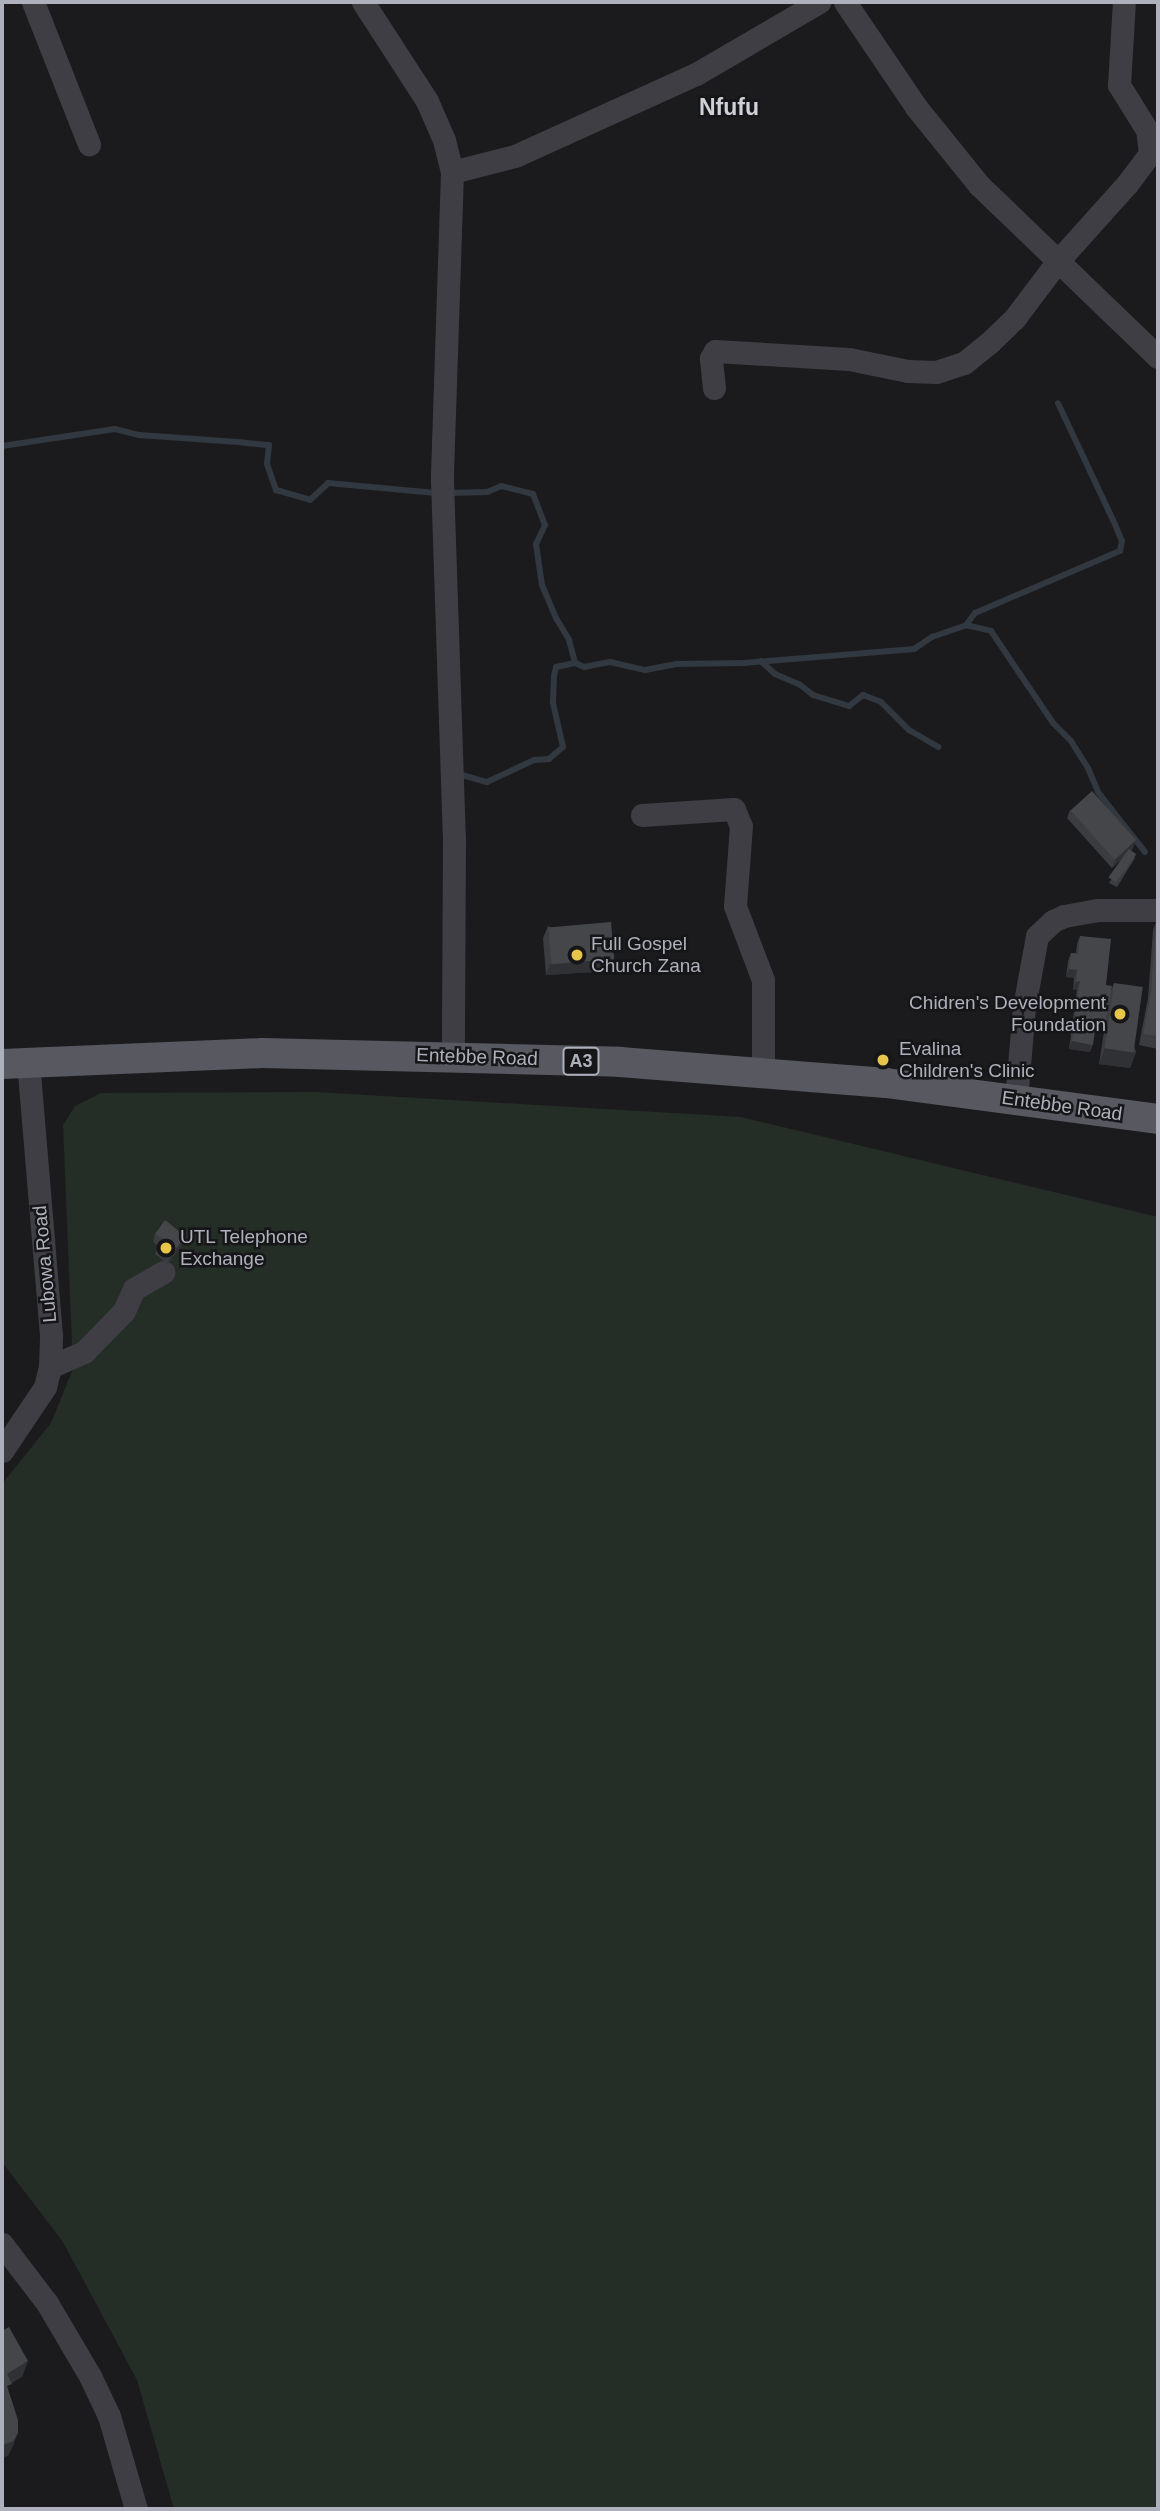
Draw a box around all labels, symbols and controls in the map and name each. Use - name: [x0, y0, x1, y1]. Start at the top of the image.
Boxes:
- district label: Nfufu: [699, 93, 759, 121]
- place label: Full Gospel Church Zana: [591, 933, 701, 977]
- marker: Full Gospel Church Zana: [569, 947, 585, 963]
- place label: Chidren's Development Foundation: [909, 992, 1106, 1036]
- marker: Chidren's Development Foundation: [1112, 1006, 1128, 1022]
- place label: Evalina Children's Clinic: [899, 1038, 1035, 1082]
- street label: Entebbe Road: [416, 1043, 538, 1071]
- road number: A3: [562, 1046, 600, 1076]
- marker: Evalina Children's Clinic: [873, 1050, 893, 1070]
- street label: Entebbe Road: [1000, 1086, 1124, 1126]
- street label: Lubowa Road: [29, 1205, 61, 1323]
- place label: UTL Telephone Exchange: [180, 1226, 309, 1270]
- marker: UTL Telephone Exchange: [158, 1240, 174, 1256]

